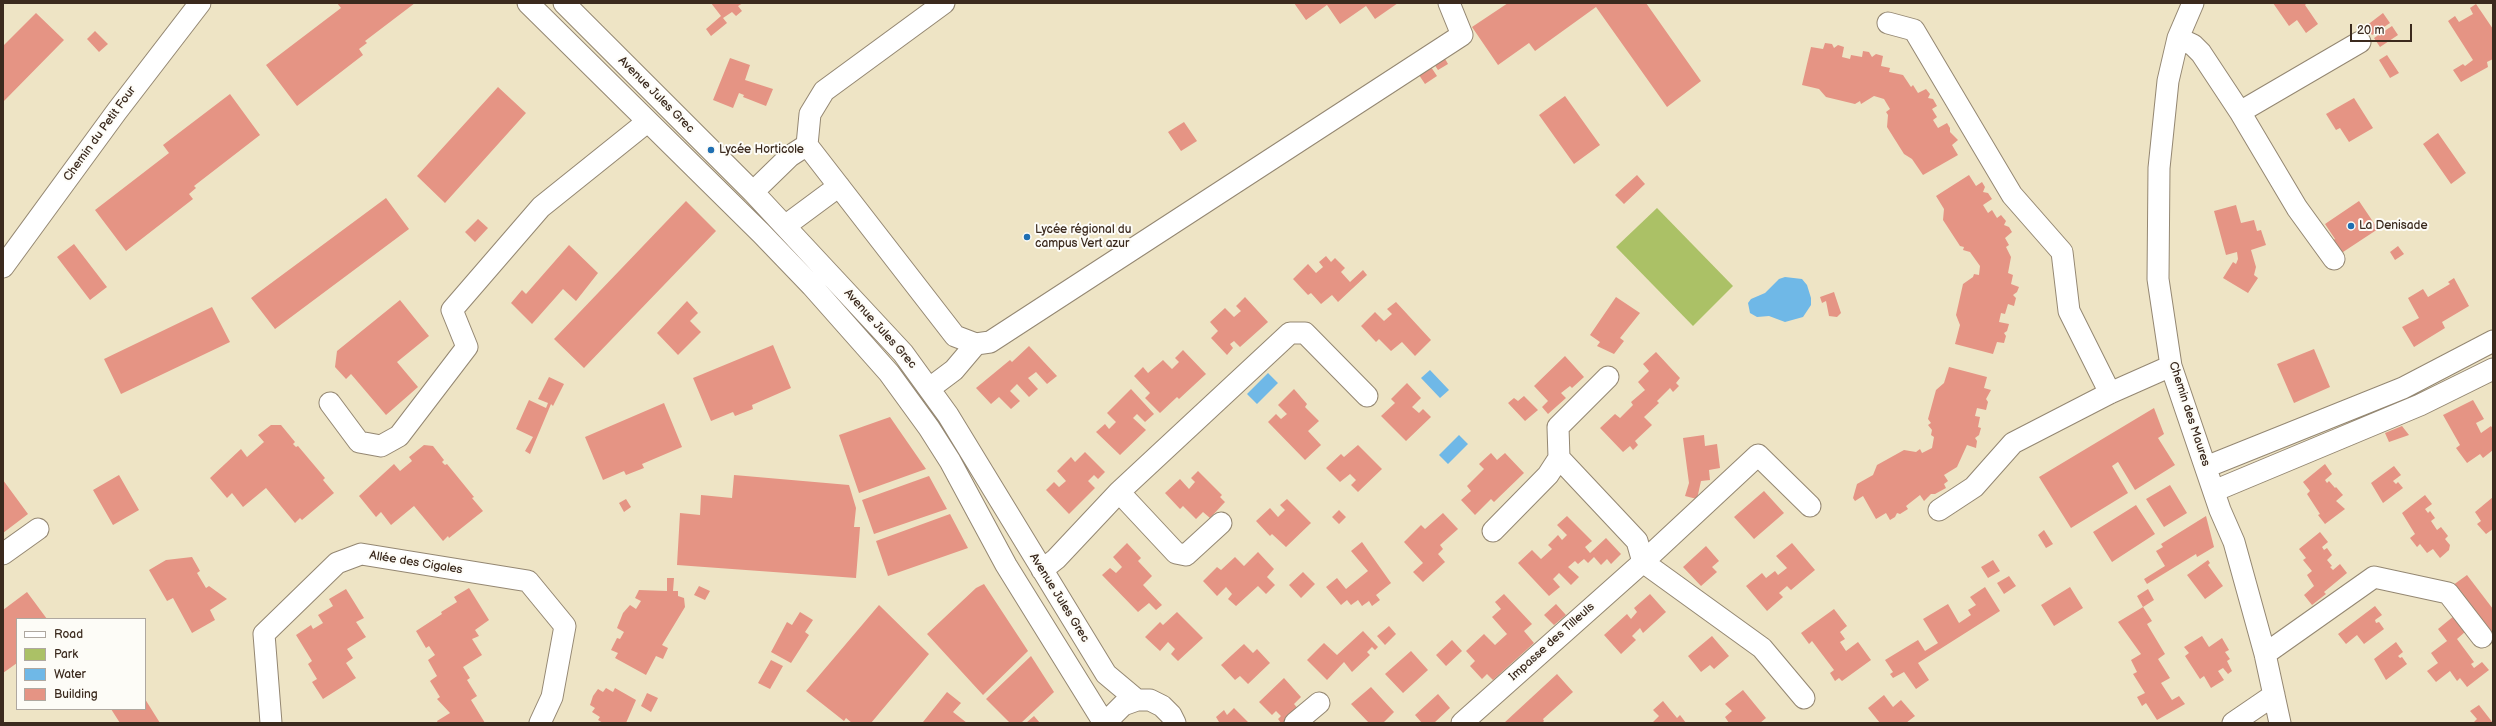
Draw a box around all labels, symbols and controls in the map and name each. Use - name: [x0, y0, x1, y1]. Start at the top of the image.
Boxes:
- scale bar: [2352, 16, 2414, 42]
- text: 20 m: [2357, 23, 2384, 38]
- street label: Avenue Jules Grec: [615, 54, 697, 136]
- street label: Chemin du Petit Four: [61, 84, 139, 184]
- place label: Lycée Horticole: [719, 143, 804, 157]
- marker: Lycée Horticole: [706, 145, 716, 155]
- place label: La Denisade: [2359, 219, 2428, 233]
- marker: La Denisade: [2346, 221, 2356, 231]
- place label: Lycée régional du campus Vert azur: [1035, 223, 1131, 251]
- marker: Lycée régional du campus Vert azur: [1022, 232, 1032, 242]
- street label: Avenue Jules Grec: [841, 286, 919, 372]
- street label: Chemin des Maures: [2165, 360, 2213, 468]
- street label: Allée des Cigales: [368, 549, 464, 577]
- street label: Avenue Jules Grec: [1026, 551, 1092, 645]
- street label: Impasse des Tilleuls: [1506, 600, 1598, 684]
- legend: [16, 618, 146, 710]
- text: Road: [54, 627, 83, 642]
- text: Park: [54, 647, 78, 662]
- text: Water: [54, 667, 86, 682]
- text: Building: [54, 687, 98, 702]

